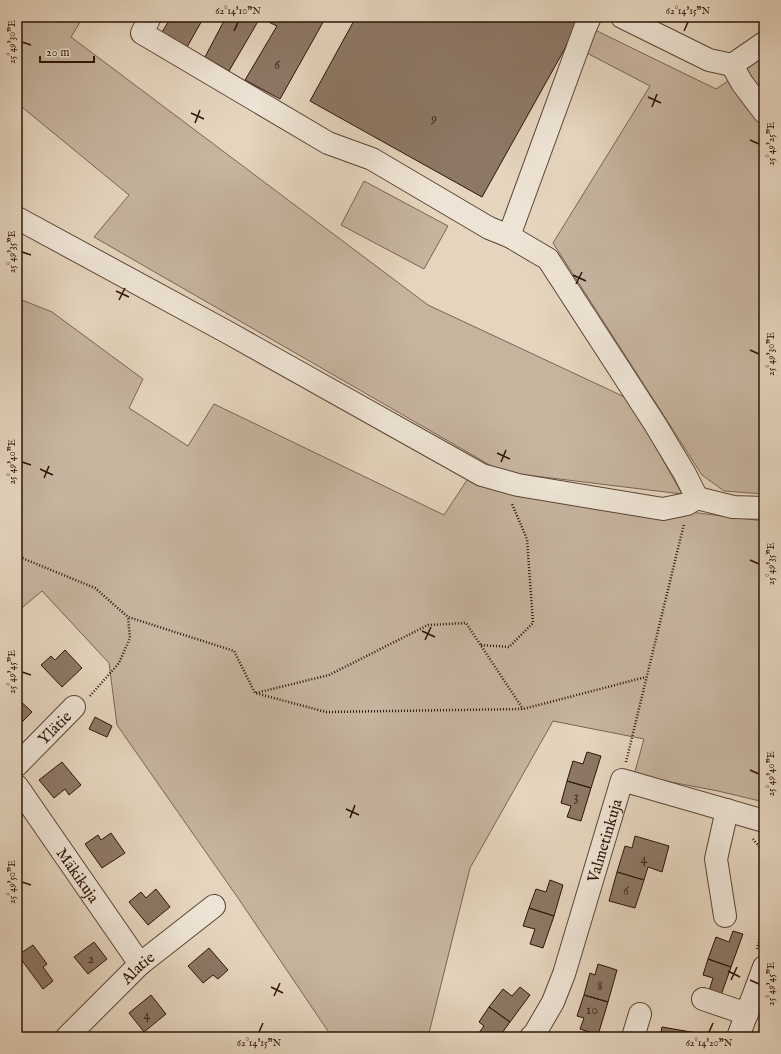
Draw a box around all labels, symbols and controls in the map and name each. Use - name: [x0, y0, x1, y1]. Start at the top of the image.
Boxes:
- text: 62°14'10"N: [215, 5, 261, 18]
- text: 62°14'15"N: [666, 5, 711, 18]
- text: 25°49'30"E: [6, 20, 19, 64]
- scale bar: [40, 38, 94, 64]
- text: 20 m: [46, 45, 69, 60]
- house number: 6: [274, 56, 281, 74]
- house number: 9: [430, 110, 437, 128]
- text: 25°49'25"E: [765, 122, 778, 166]
- text: 25°49'35"E: [6, 231, 19, 273]
- text: 25°49'30"E: [765, 332, 778, 376]
- text: 25°49'40"E: [6, 439, 19, 485]
- text: 25°49'35"E: [765, 543, 778, 585]
- text: 25°49'45"E: [6, 650, 19, 694]
- street label: Ylätie: [34, 707, 77, 750]
- text: 25°49'40"E: [765, 751, 778, 797]
- house number: 3: [573, 788, 579, 806]
- street label: Valmetinkuja: [584, 797, 628, 886]
- street label: Mäkikuja: [51, 845, 103, 907]
- house number: 4: [641, 850, 648, 868]
- text: 25°49'50"E: [6, 860, 19, 904]
- house number: 6: [623, 882, 630, 900]
- street label: Alatie: [117, 948, 159, 990]
- house number: 2: [88, 950, 95, 968]
- text: 25°49'45"E: [765, 962, 778, 1006]
- house number: 8: [597, 977, 603, 995]
- house number: 10: [586, 1001, 598, 1019]
- house number: 4: [144, 1006, 151, 1024]
- text: 62°14'15"N: [237, 1037, 282, 1050]
- text: 62°14'20"N: [686, 1037, 733, 1050]

